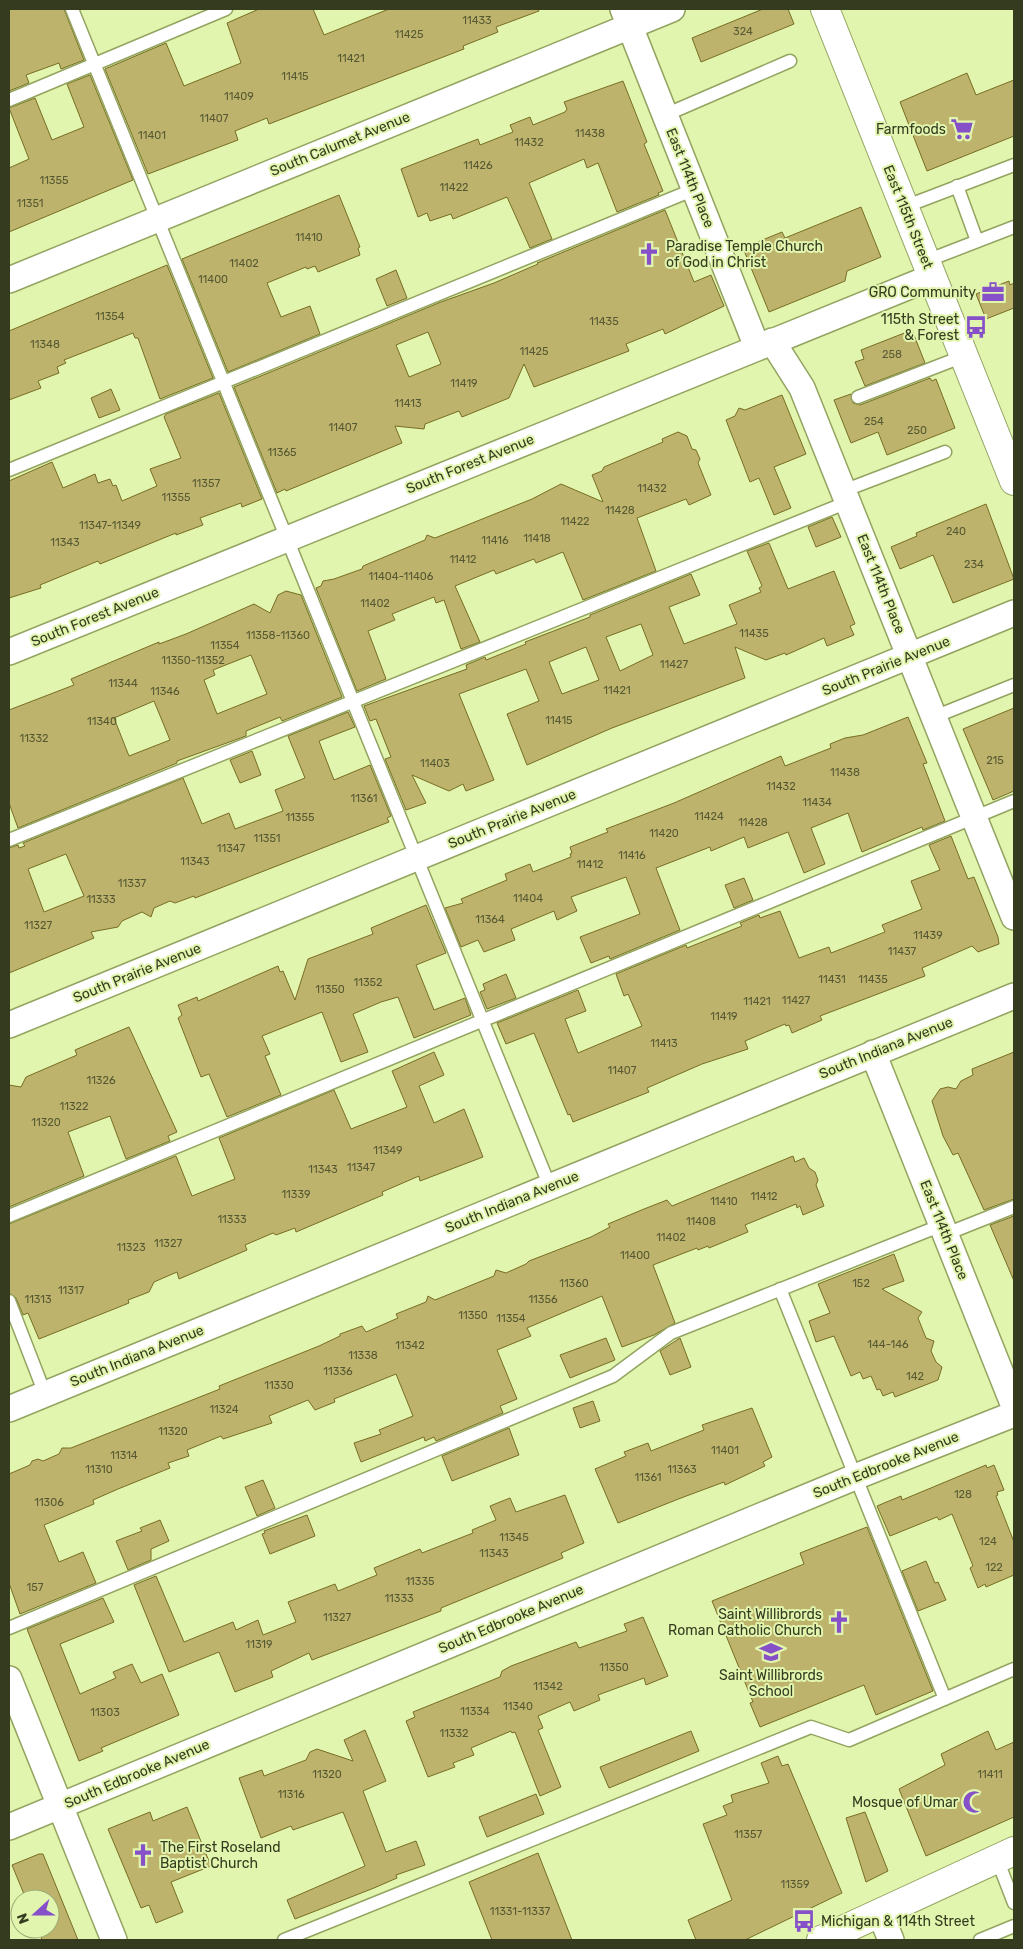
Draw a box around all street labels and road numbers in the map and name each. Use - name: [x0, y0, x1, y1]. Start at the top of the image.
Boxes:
- street label: South Calumet Avenue: [268, 108, 413, 180]
- street label: East 114th Place: [662, 126, 718, 230]
- street label: East 115th Street: [879, 163, 937, 272]
- street label: South Forest Avenue: [404, 431, 537, 497]
- street label: East 114th Place: [853, 532, 909, 636]
- street label: South Forest Avenue: [29, 584, 162, 650]
- street label: South Prairie Avenue: [820, 632, 953, 699]
- street label: South Prairie Avenue: [446, 785, 579, 852]
- street label: South Prairie Avenue: [71, 939, 204, 1006]
- street label: South Indiana Avenue: [817, 1013, 955, 1083]
- street label: South Indiana Avenue: [443, 1167, 581, 1237]
- street label: East 114th Place: [916, 1178, 972, 1282]
- street label: South Indiana Avenue: [68, 1321, 206, 1391]
- street label: South Edbrooke Avenue: [811, 1428, 962, 1502]
- street label: South Edbrooke Avenue: [436, 1581, 586, 1657]
- street label: South Edbrooke Avenue: [62, 1736, 212, 1812]

